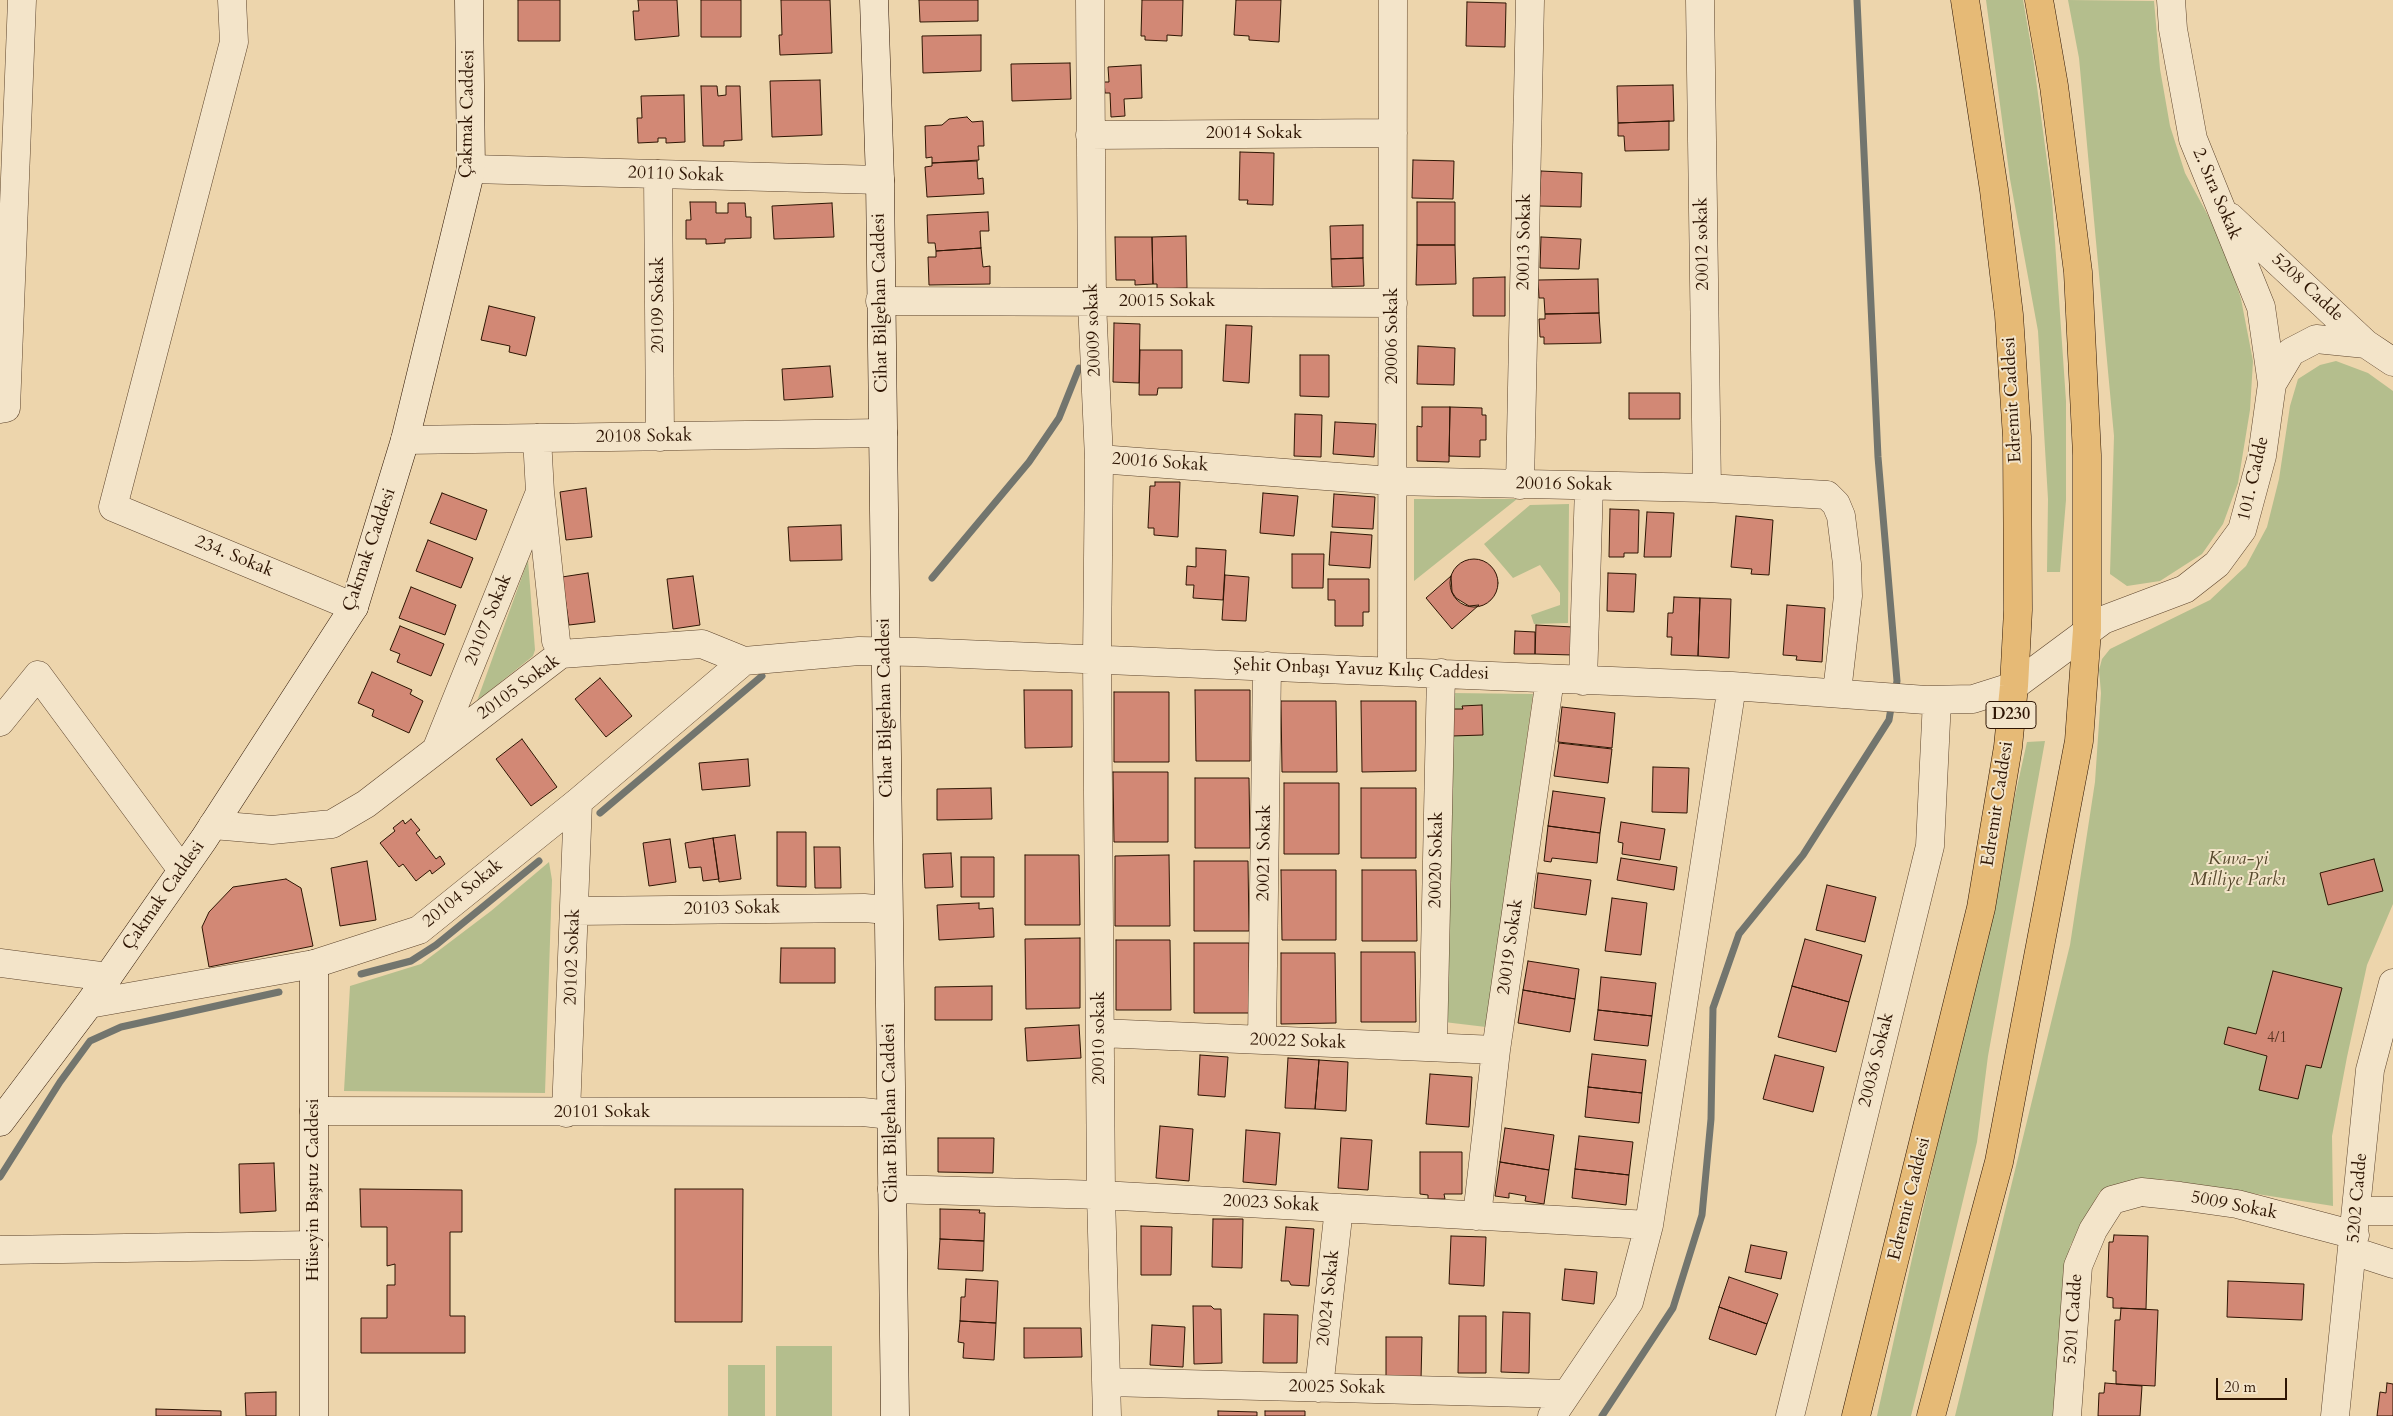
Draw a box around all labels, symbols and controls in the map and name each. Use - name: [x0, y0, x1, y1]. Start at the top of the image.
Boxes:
- street label: Çakmak Caddesi: [456, 50, 480, 178]
- street label: 20014 Sokak: [1206, 123, 1302, 145]
- street label: 2. Sıra Sokak: [2187, 145, 2245, 243]
- street label: 20110 Sokak: [627, 163, 725, 187]
- street label: 20013 Sokak: [1513, 193, 1537, 291]
- street label: 20012 sokak: [1691, 197, 1715, 291]
- street label: Cihat Bilgehan Caddesi: [869, 213, 893, 393]
- street label: 5208 Cadde: [2267, 249, 2347, 327]
- street label: 20109 Sokak: [648, 257, 670, 353]
- street label: 20009 sokak: [1082, 283, 1106, 377]
- street label: 20006 Sokak: [1382, 288, 1404, 384]
- street label: 20015 Sokak: [1119, 291, 1215, 313]
- street label: Edremit Caddesi: [1999, 336, 2027, 464]
- street label: 20108 Sokak: [595, 425, 693, 449]
- street label: 101. Cadde: [2234, 435, 2274, 523]
- street label: 20016 Sokak: [1111, 449, 1209, 477]
- street label: 20016 Sokak: [1515, 473, 1613, 497]
- street label: Çakmak Caddesi: [339, 486, 401, 614]
- street label: 234. Sokak: [192, 531, 276, 583]
- street label: 20107 Sokak: [461, 571, 517, 669]
- street label: Cihat Bilgehan Caddesi: [874, 618, 898, 798]
- street label: 20105 Sokak: [474, 651, 564, 725]
- street label: Şehit Onbaşı Yavuz Kılıç Caddesi: [1233, 655, 1489, 685]
- road number: D230: [1986, 702, 2036, 728]
- street label: Edremit Caddesi: [1977, 740, 2019, 868]
- street label: 20021 Sokak: [1253, 804, 1277, 902]
- street label: 20020 Sokak: [1425, 811, 1449, 909]
- street label: Çakmak Caddesi: [118, 837, 210, 955]
- park label: Kuva-yi Milliye Parkı: [2190, 849, 2286, 892]
- street label: 20104 Sokak: [419, 855, 507, 933]
- street label: 20103 Sokak: [683, 897, 781, 921]
- street label: 20019 Sokak: [1494, 898, 1528, 996]
- street label: 20102 Sokak: [561, 908, 585, 1006]
- street label: 20010 sokak: [1089, 991, 1111, 1085]
- street label: 20036 Sokak: [1855, 1010, 1899, 1110]
- street label: Cihat Bilgehan Caddesi: [879, 1023, 903, 1203]
- street label: 20022 Sokak: [1249, 1030, 1347, 1054]
- house number: 4/1: [2267, 1030, 2287, 1048]
- street label: Hüseyin Baştuz Caddesi: [303, 1098, 325, 1282]
- street label: 20101 Sokak: [554, 1102, 650, 1124]
- street label: Edremit Caddesi: [1884, 1135, 1936, 1263]
- street label: 5202 Cadde: [2343, 1152, 2373, 1244]
- street label: 5009 Sokak: [2189, 1187, 2279, 1225]
- street label: 20023 Sokak: [1222, 1191, 1320, 1217]
- street label: 20024 Sokak: [1313, 1249, 1345, 1347]
- street label: 5201 Cadde: [2060, 1273, 2088, 1365]
- scale bar: [2218, 1368, 2289, 1400]
- street label: 20025 Sokak: [1288, 1376, 1386, 1400]
- text: 20 m: [2224, 1377, 2256, 1397]

